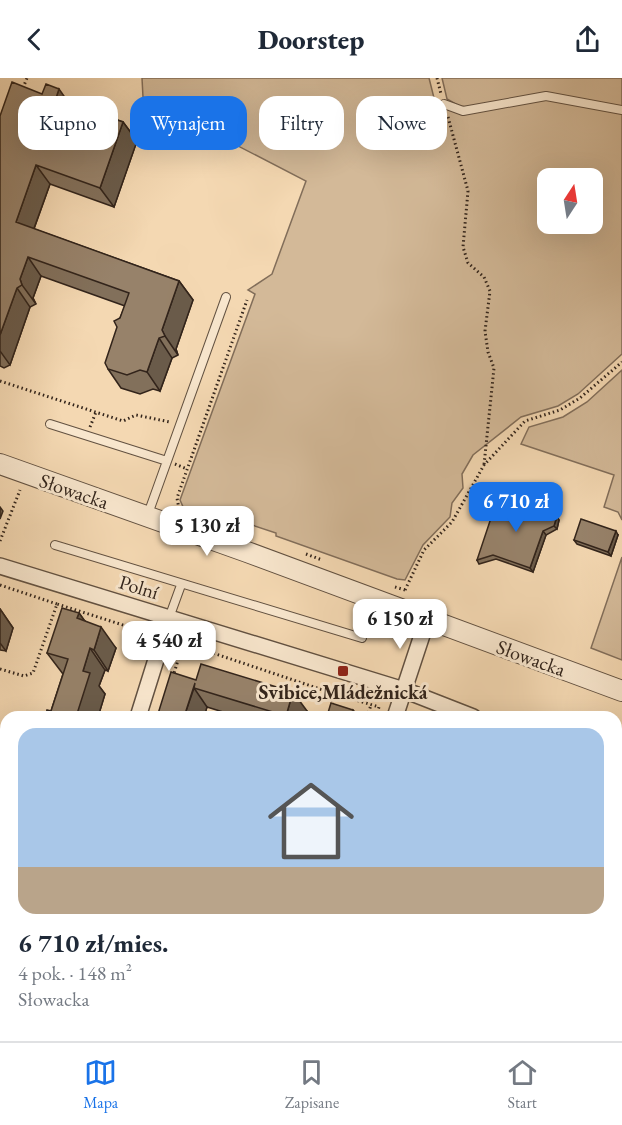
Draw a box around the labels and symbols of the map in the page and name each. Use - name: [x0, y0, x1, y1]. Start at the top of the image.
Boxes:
- north arrow: [537, 168, 603, 234]
- street label: Słowacka: [36, 467, 112, 515]
- pin: 6 710 zł: [454, 482, 578, 533]
- pin: 5 130 zł: [145, 506, 269, 557]
- street label: Polní: [116, 569, 162, 605]
- pin: 6 150 zł: [338, 599, 462, 650]
- pin: 4 540 zł: [107, 621, 231, 672]
- street label: Słowacka: [493, 634, 569, 682]
- marker: Svibice,Mládežnická: [336, 664, 350, 678]
- place label: Svibice,Mládežnická: [258, 679, 428, 705]

